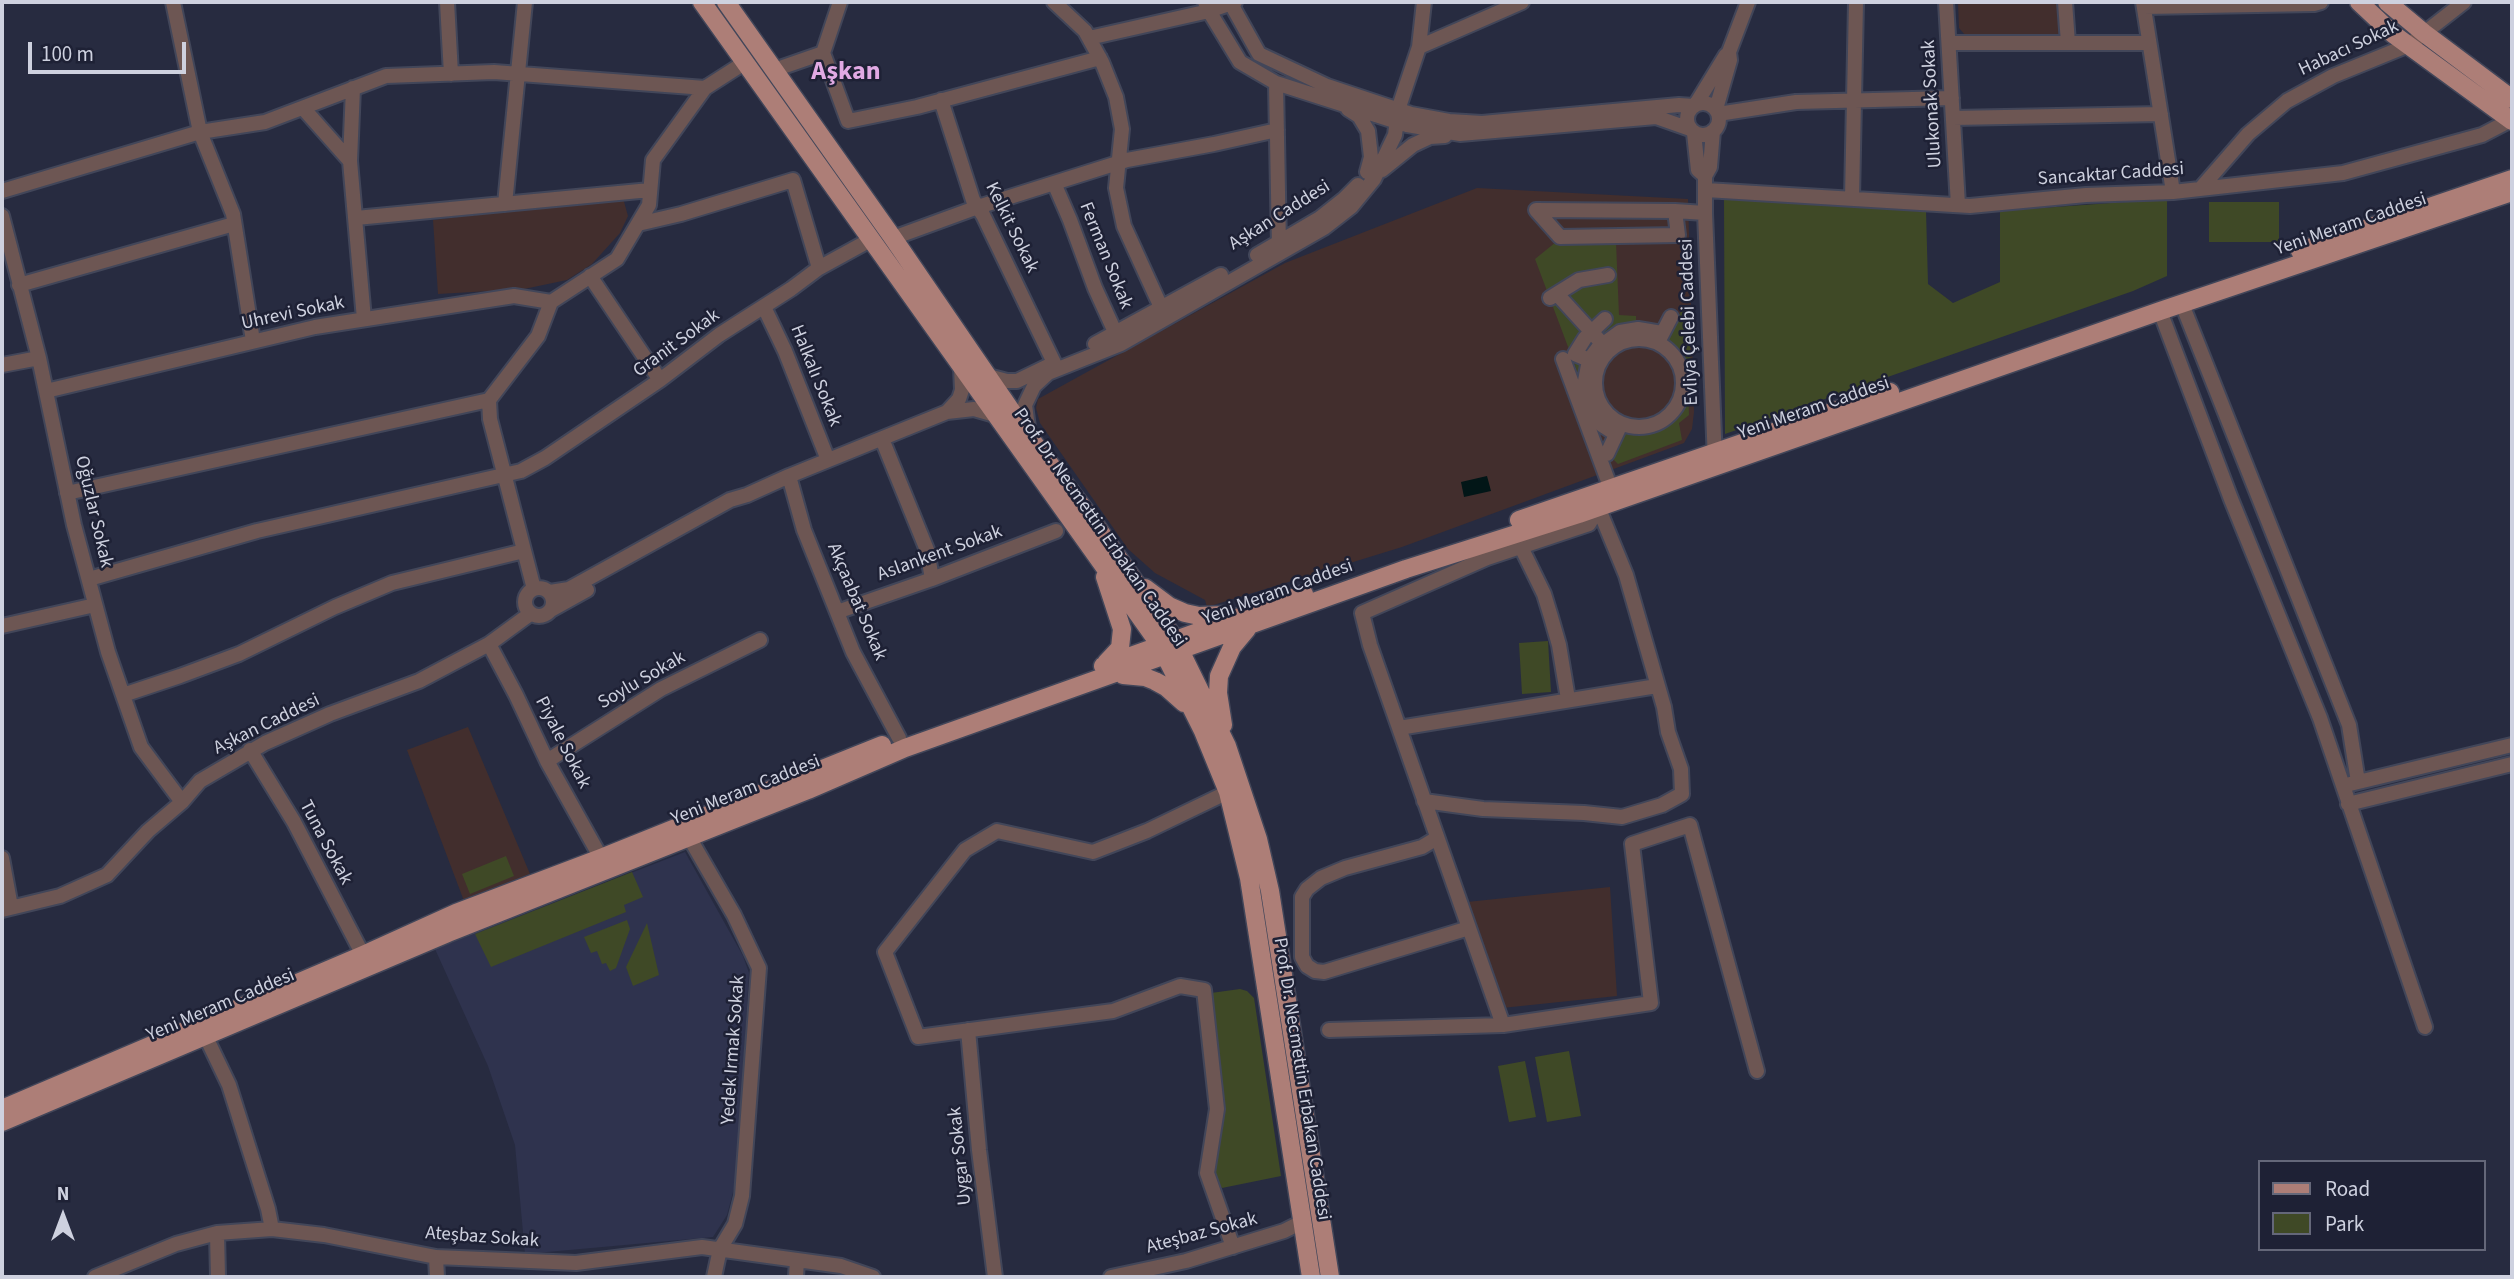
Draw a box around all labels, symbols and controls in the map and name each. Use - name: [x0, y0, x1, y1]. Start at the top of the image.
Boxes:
- street label: Habacı Sokak: [2295, 16, 2403, 82]
- scale bar: [32, 28, 189, 72]
- text: 100 m: [41, 39, 94, 69]
- street label: Ulukonak Sokak: [1918, 39, 1948, 169]
- district label: Aşkan: [811, 57, 881, 89]
- street label: Sancaktar Caddesi: [2037, 159, 2185, 191]
- street label: Aşkan Caddesi: [1225, 176, 1335, 256]
- street label: Kelkit Sokak: [979, 179, 1043, 277]
- street label: Yeni Meram Caddesi: [2272, 188, 2430, 262]
- street label: Ferman Sokak: [1073, 199, 1137, 313]
- street label: Evliya Çelebi Caddesi: [1676, 238, 1704, 406]
- street label: Uhrevi Sokak: [240, 292, 346, 336]
- street label: Granit Sokak: [629, 305, 725, 383]
- street label: Halkalı Sokak: [784, 322, 846, 430]
- street label: Yeni Meram Caddesi: [1735, 372, 1893, 446]
- street label: Prof. Dr. Necmettin Erbakan Caddesi: [1008, 404, 1190, 652]
- street label: Oğuzlar Sokak: [69, 454, 117, 570]
- street label: Aslankent Sokak: [874, 521, 1006, 587]
- street label: Akçaabat Sokak: [821, 540, 891, 664]
- street label: Yeni Meram Caddesi: [1200, 555, 1356, 631]
- street label: Soylu Sokak: [594, 647, 690, 715]
- street label: Aşkan Caddesi: [210, 689, 324, 761]
- street label: Piyale Sokak: [529, 693, 595, 793]
- street label: Yeni Meram Caddesi: [668, 751, 824, 831]
- street label: Tuna Sokak: [293, 797, 357, 889]
- street label: Prof. Dr. Necmettin Erbakan Caddesi: [1267, 936, 1335, 1222]
- street label: Yeni Meram Caddesi: [144, 965, 298, 1047]
- street label: Yedek Irmak Sokak: [717, 975, 751, 1125]
- street label: Uygar Sokak: [944, 1106, 978, 1206]
- legend: [2258, 1160, 2486, 1251]
- text: Road: [2325, 1174, 2370, 1204]
- north arrow: [28, 1181, 98, 1251]
- text: N: [57, 1181, 69, 1208]
- street label: Ateşbaz Sokak: [1144, 1208, 1260, 1260]
- text: Park: [2325, 1209, 2364, 1239]
- street label: Ateşbaz Sokak: [424, 1223, 540, 1253]

